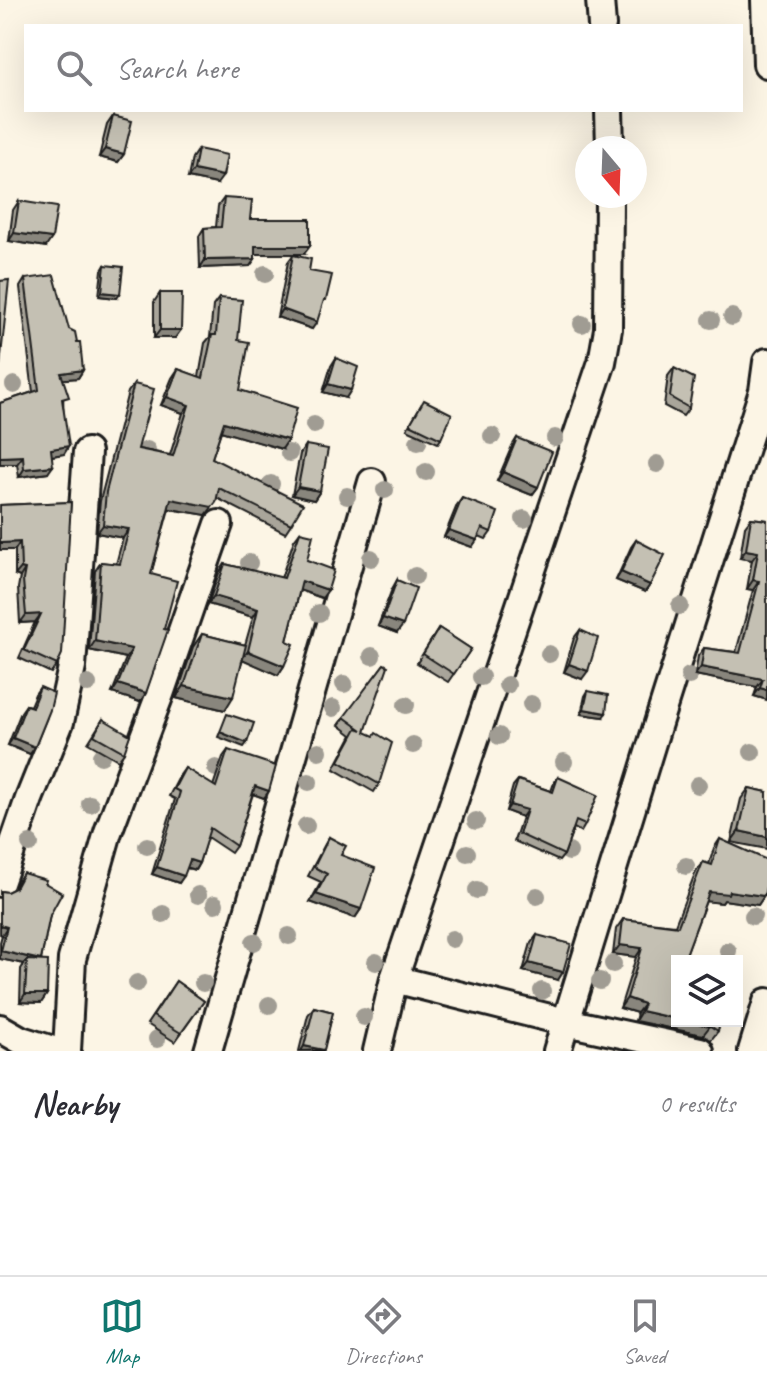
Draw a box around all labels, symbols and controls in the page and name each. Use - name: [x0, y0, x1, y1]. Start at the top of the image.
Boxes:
- search box: [24, 24, 743, 112]
- icon: search: [52, 46, 96, 90]
- text: Search here: [116, 49, 238, 87]
- north arrow: [575, 136, 647, 208]
- map controls: [671, 955, 743, 1027]
- button: layers: [671, 955, 743, 1027]
- text: Nearby: [32, 1082, 118, 1125]
- text: 0 results: [659, 1087, 735, 1120]
- tab: Map: [100, 1294, 144, 1370]
- tab: Directions: [345, 1294, 422, 1370]
- tab: Saved: [623, 1294, 667, 1370]

